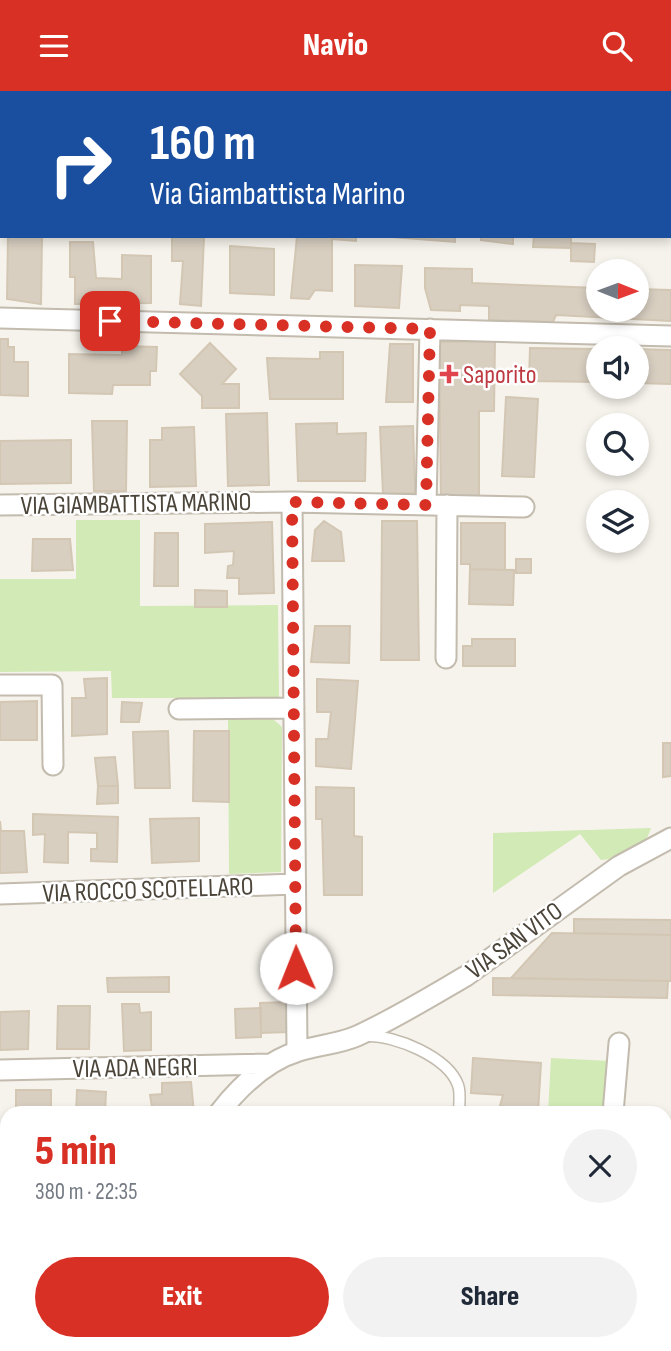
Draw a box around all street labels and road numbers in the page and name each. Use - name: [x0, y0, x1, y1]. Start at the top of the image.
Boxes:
- street label: VIA GIAMBATTISTA MARINO: [20, 487, 252, 522]
- street label: VIA ROCCO SCOTELLARO: [42, 871, 254, 910]
- street label: VIA SAN VITO: [461, 896, 569, 987]
- street label: VIA ADA NEGRI: [72, 1052, 198, 1085]

